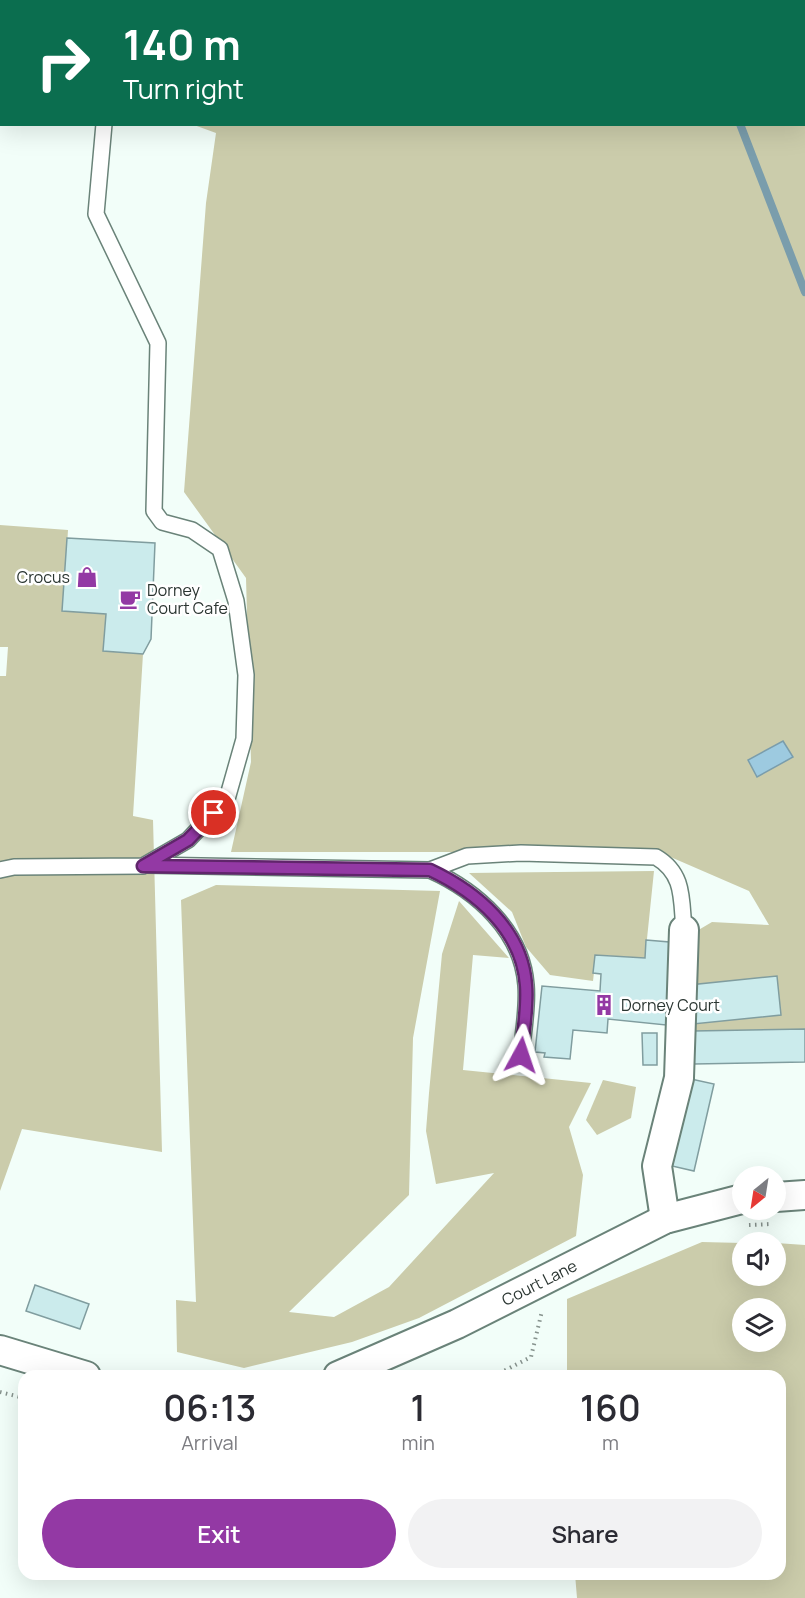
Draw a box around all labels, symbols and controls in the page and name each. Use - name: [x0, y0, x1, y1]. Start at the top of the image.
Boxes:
- text: 140 m: [123, 15, 241, 73]
- icon: right: [24, 24, 102, 102]
- text: Turn right: [123, 70, 244, 107]
- shop icon: Crocus: [75, 565, 99, 589]
- place label: Crocus: [17, 566, 70, 588]
- place label: Dorney Court Cafe: [147, 579, 228, 619]
- cafe icon: Dorney Court Cafe: [118, 587, 142, 611]
- pin: [188, 787, 239, 838]
- icon: arrive: [197, 796, 230, 829]
- building icon: Dorney Court: [592, 993, 616, 1017]
- place label: Dorney Court: [621, 994, 720, 1016]
- position arrow: [489, 1023, 553, 1087]
- north arrow: [732, 1166, 786, 1220]
- map controls: [732, 1166, 786, 1352]
- button: sound: [732, 1232, 786, 1286]
- street label: Court Lane: [498, 1254, 581, 1311]
- button: layers: [732, 1298, 786, 1352]
- text: 06:13: [163, 1383, 256, 1432]
- text: 1: [411, 1383, 426, 1432]
- text: 160: [580, 1383, 641, 1432]
- text: Arrival: [181, 1429, 238, 1456]
- text: min: [401, 1429, 435, 1456]
- text: m: [602, 1429, 619, 1456]
- button: Exit: [42, 1499, 396, 1568]
- button: Share: [408, 1499, 762, 1568]

